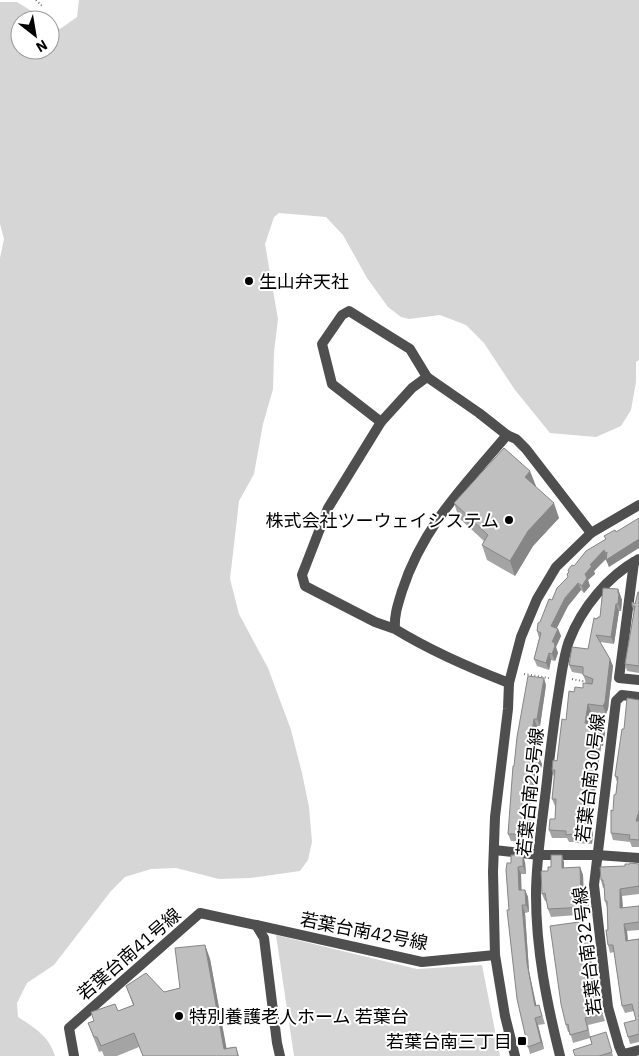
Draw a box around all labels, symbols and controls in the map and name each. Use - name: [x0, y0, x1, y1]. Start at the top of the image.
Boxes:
- north arrow: [10, 10, 60, 60]
- text: N: [33, 36, 51, 56]
- place label: 生山弁天社: [259, 270, 349, 293]
- marker: 生山弁天社: [243, 275, 255, 287]
- place label: 株式会社ツーウェイシステム: [266, 509, 499, 532]
- marker: 株式会社ツーウェイシステム: [503, 514, 515, 526]
- street label: 若葉台南30号線: [571, 712, 609, 844]
- street label: 若葉台南25号線: [512, 726, 548, 858]
- street label: 若葉台南32号線: [568, 885, 606, 1017]
- street label: 若葉台南41号線: [73, 903, 185, 1005]
- street label: 若葉台南42号線: [298, 907, 430, 955]
- place label: 特別養護老人ホーム 若葉台: [189, 1005, 409, 1028]
- marker: 特別養護老人ホーム 若葉台: [173, 1010, 185, 1022]
- place label: 若葉台南三丁目: [386, 1030, 512, 1053]
- marker: 若葉台南三丁目: [516, 1035, 528, 1047]

